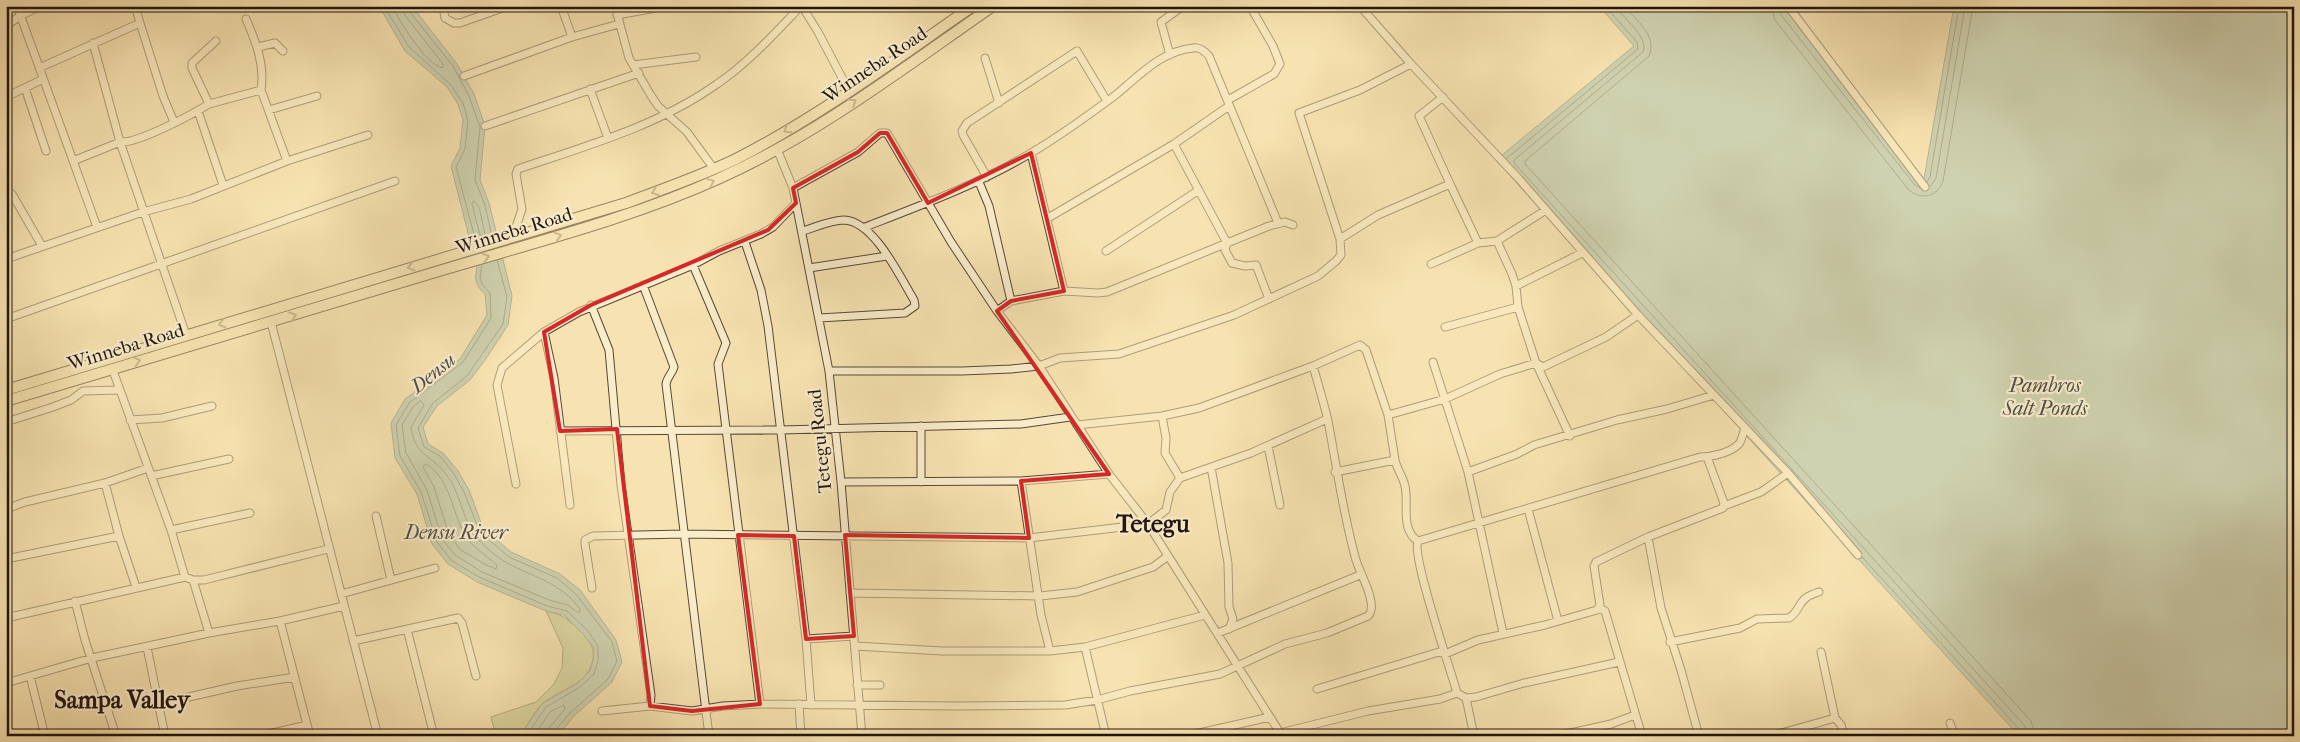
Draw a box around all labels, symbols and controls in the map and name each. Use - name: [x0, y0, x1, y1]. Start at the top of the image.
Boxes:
- street label: Winneba Road: [818, 22, 932, 108]
- one-way arrow: [847, 99, 856, 108]
- one-way arrow: [783, 124, 792, 133]
- one-way arrow: [707, 178, 715, 188]
- one-way arrow: [652, 186, 660, 196]
- street label: Winneba Road: [452, 203, 576, 259]
- one-way arrow: [554, 231, 562, 241]
- one-way arrow: [482, 253, 490, 263]
- one-way arrow: [407, 261, 415, 271]
- one-way arrow: [288, 311, 296, 321]
- street label: Winneba Road: [64, 319, 188, 375]
- one-way arrow: [218, 319, 226, 329]
- water label: Densu: [404, 348, 460, 399]
- one-way arrow: [132, 357, 140, 367]
- water label: Pambros Salt Ponds: [2002, 374, 2088, 420]
- street label: Tetegu Road: [804, 387, 836, 494]
- district label: Tetegu: [1115, 510, 1190, 538]
- water label: Densu River: [402, 521, 510, 544]
- district label: Sampa Valley: [54, 686, 191, 714]

